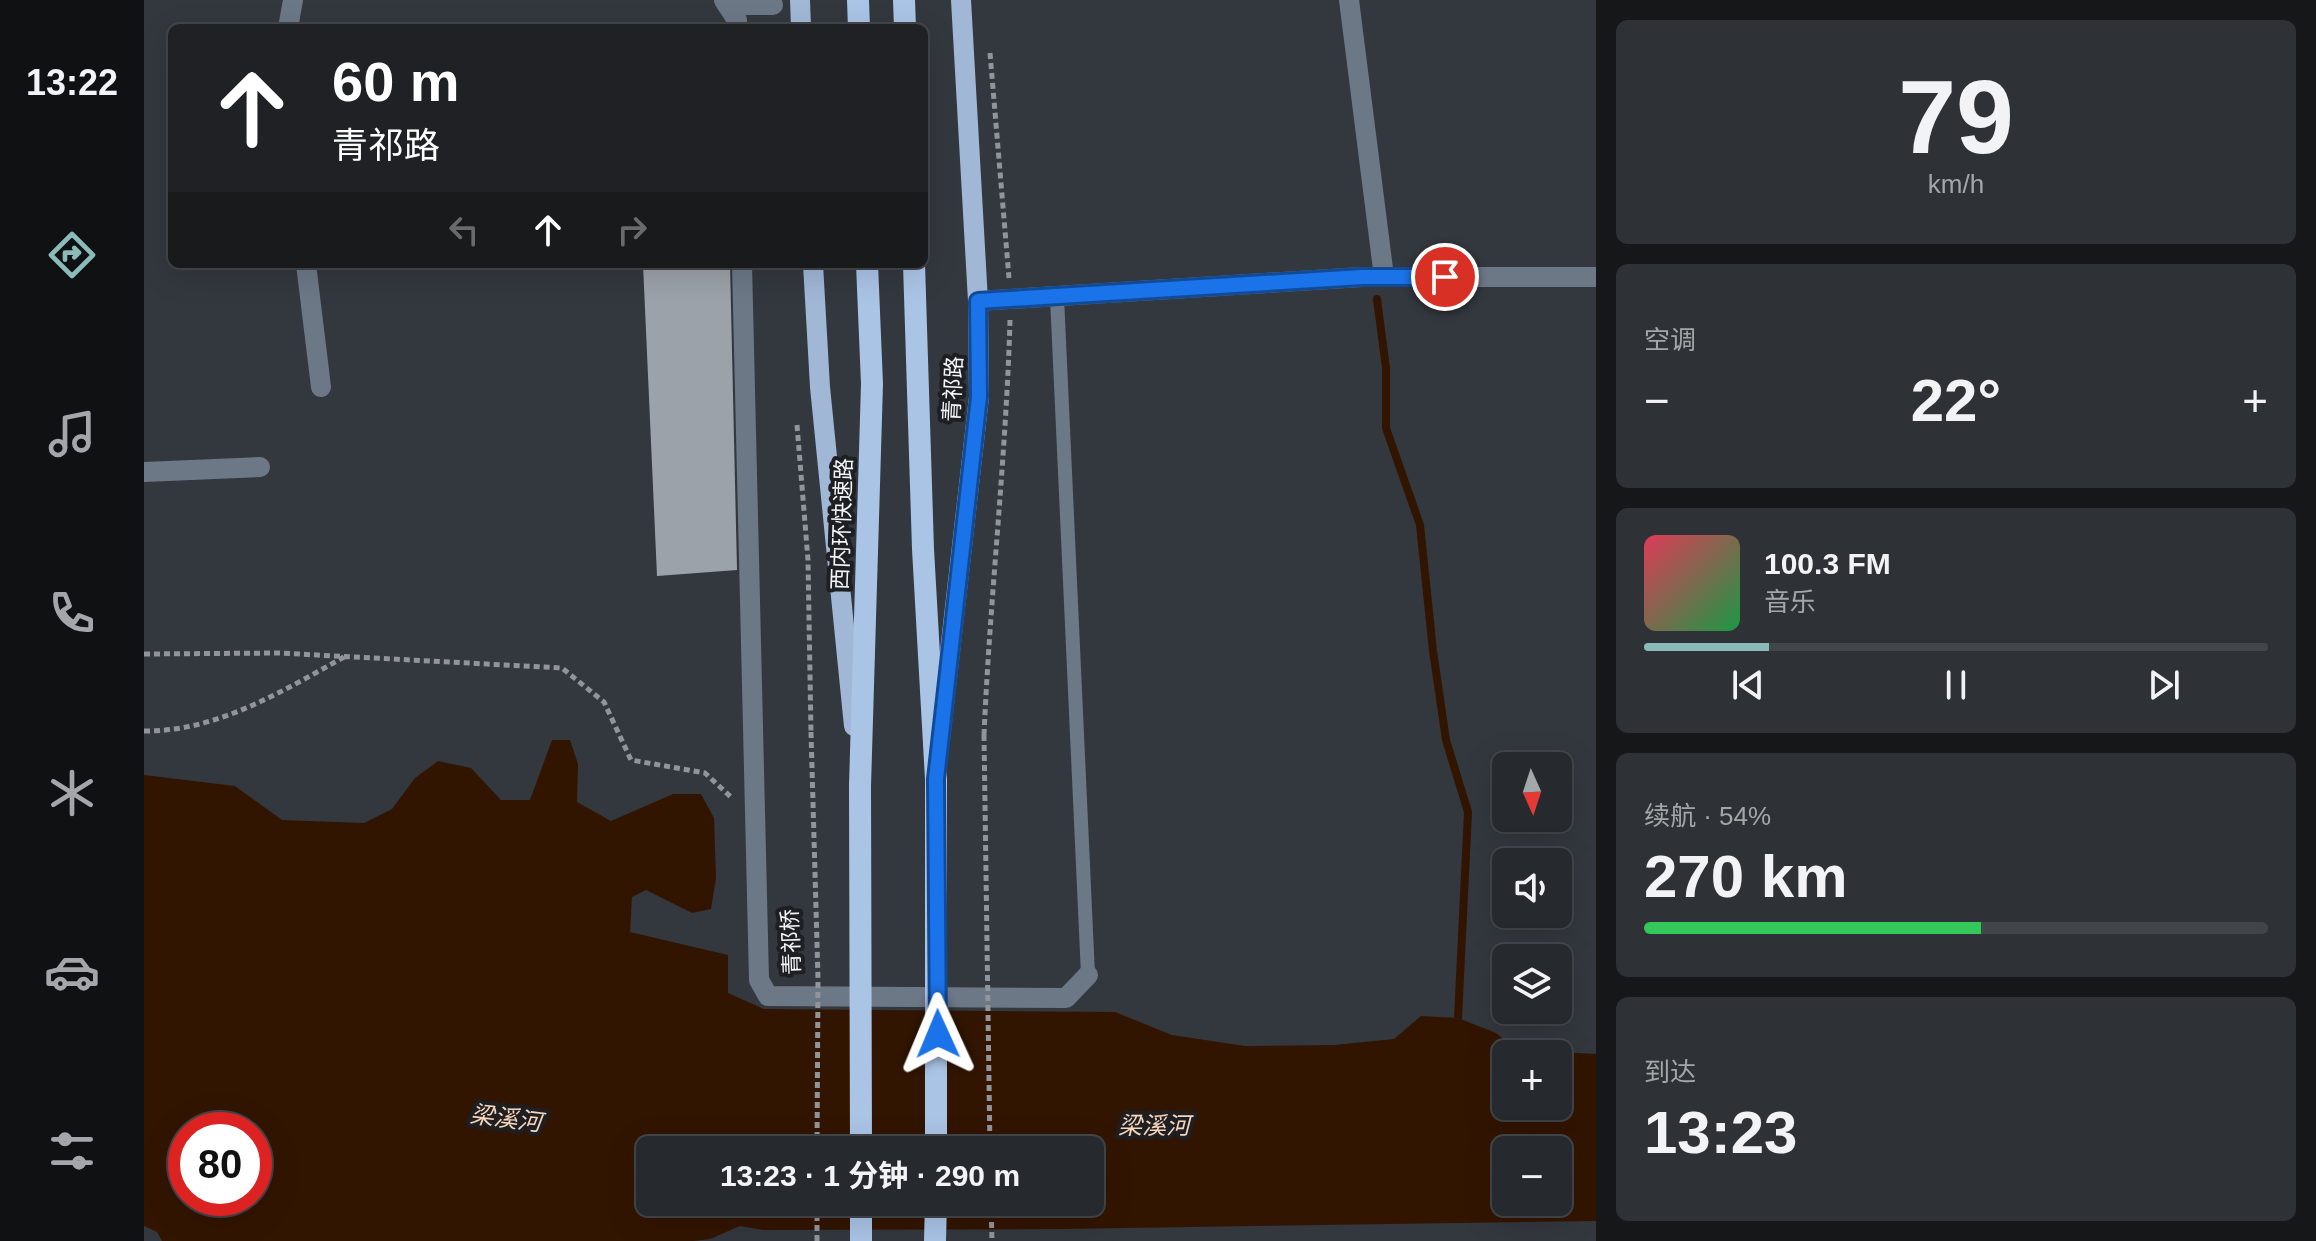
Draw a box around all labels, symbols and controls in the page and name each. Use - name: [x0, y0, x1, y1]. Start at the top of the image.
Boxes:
- text: 60 m: [332, 50, 460, 113]
- icon: ahead: [200, 56, 304, 160]
- text: 79: [1898, 59, 2014, 175]
- text: 13:22: [26, 62, 118, 103]
- text: 青祁路: [332, 125, 440, 166]
- text: km/h: [1928, 169, 1984, 199]
- icon: left: [442, 208, 486, 252]
- icon: ahead: [526, 208, 570, 252]
- icon: right: [610, 208, 654, 252]
- icon: directions: [44, 227, 100, 283]
- pin: [1411, 243, 1479, 311]
- icon: arrive: [1423, 255, 1467, 299]
- text: 空调: [1644, 325, 1696, 355]
- street label: 青祁路: [939, 355, 967, 423]
- text: 22°: [1911, 367, 2001, 434]
- text: −: [1644, 376, 1670, 425]
- text: +: [2242, 376, 2268, 425]
- icon: music: [44, 406, 100, 462]
- street label: 西内环快速路: [827, 458, 857, 590]
- text: 100.3 FM: [1764, 547, 1891, 580]
- icon: phone: [44, 585, 100, 641]
- text: 音乐: [1764, 587, 1816, 617]
- icon: previous: [1726, 663, 1770, 707]
- icon: pause: [1934, 663, 1978, 707]
- icon: next: [2142, 663, 2186, 707]
- north arrow: [1492, 752, 1572, 832]
- map controls: [1492, 752, 1572, 1216]
- icon: climate: [44, 765, 100, 821]
- text: 续航 · 54%: [1644, 801, 1771, 831]
- text: 270 km: [1644, 843, 1848, 910]
- button: sound: [1492, 848, 1572, 928]
- street label: 青祁桥: [777, 909, 805, 975]
- icon: car: [44, 944, 100, 1000]
- button: layers: [1492, 944, 1572, 1024]
- position arrow: [896, 992, 980, 1076]
- button: +: [1492, 1040, 1572, 1120]
- text: 到达: [1644, 1057, 1696, 1087]
- text: 13:23: [1644, 1099, 1797, 1166]
- water label: 梁溪河: [469, 1100, 547, 1136]
- speed limit sign: 80: [168, 1112, 272, 1216]
- water label: 梁溪河: [1118, 1112, 1194, 1139]
- icon: filters: [44, 1123, 100, 1179]
- button: −: [1492, 1136, 1572, 1216]
- text: 13:23 · 1 分钟 · 290 m: [720, 1159, 1020, 1192]

